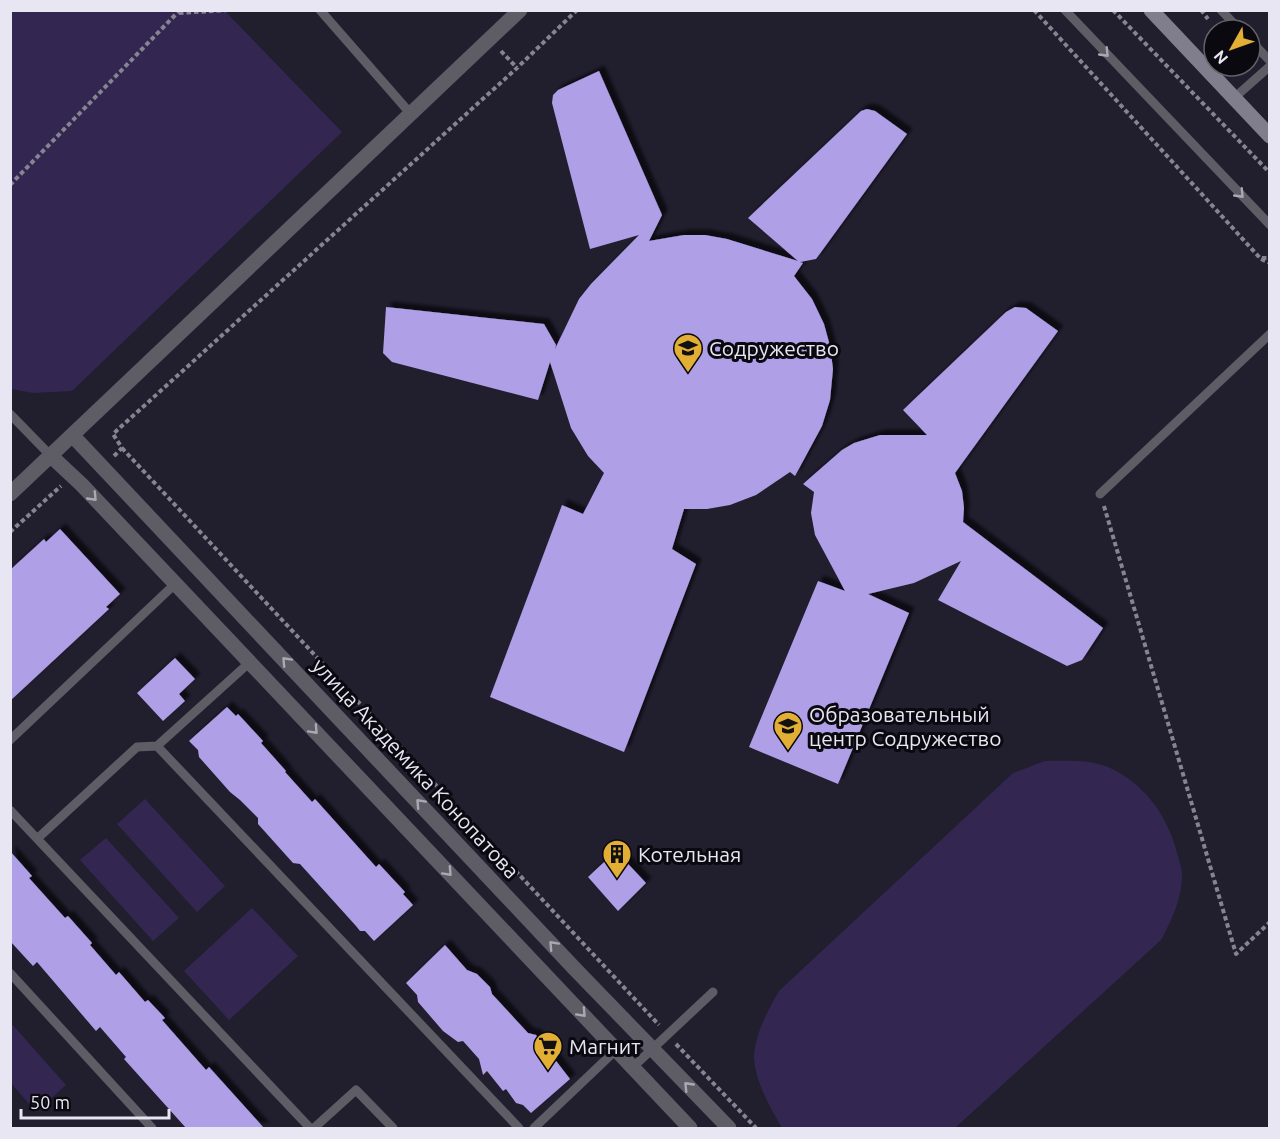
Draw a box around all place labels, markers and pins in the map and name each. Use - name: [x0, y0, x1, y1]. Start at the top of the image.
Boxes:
- school or university icon: Содружество: [672, 332, 704, 374]
- place label: Содружество: [709, 336, 839, 360]
- place label: Образовательный центр Содружество: [809, 702, 1001, 750]
- school or university icon: Образовательный центр Содружество: [772, 710, 804, 752]
- building icon: Котельная: [601, 838, 633, 880]
- place label: Котельная: [638, 842, 741, 866]
- supermarket icon: Магнит: [532, 1030, 564, 1072]
- place label: Магнит: [569, 1034, 641, 1058]

